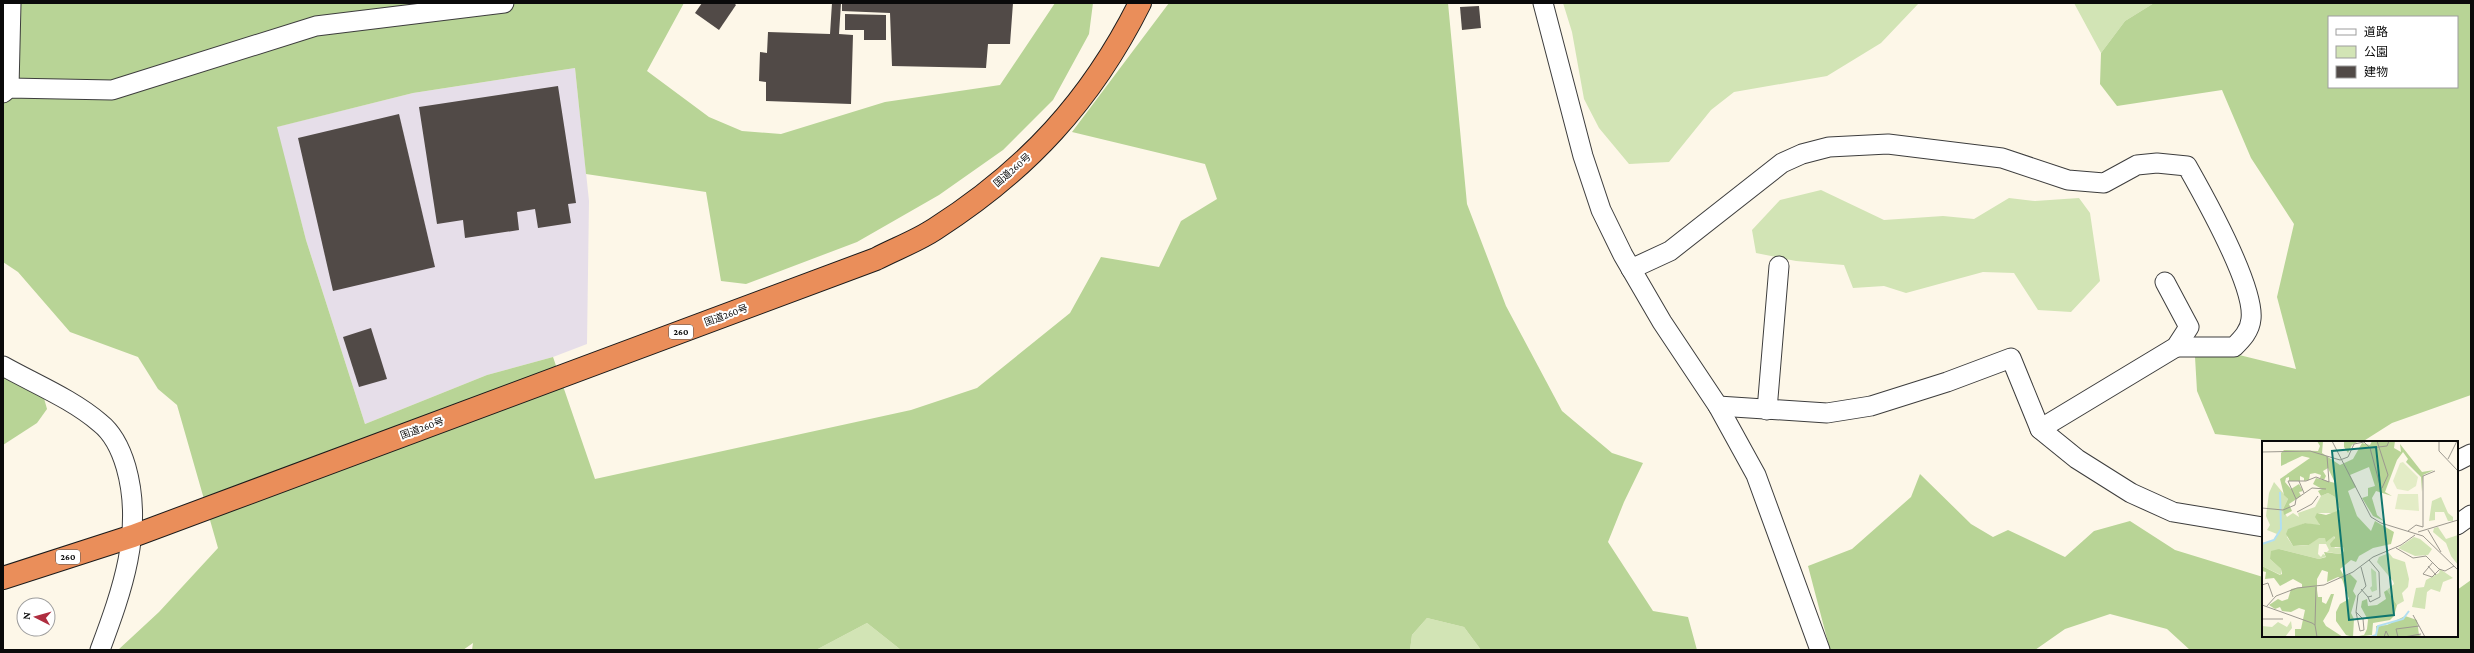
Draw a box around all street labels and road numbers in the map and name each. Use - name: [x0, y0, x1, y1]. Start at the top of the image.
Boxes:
- street label: 国道260号: [991, 151, 1033, 189]
- street label: 国道260号: [703, 302, 749, 328]
- road number: 260: [669, 325, 693, 339]
- street label: 国道260号: [399, 415, 445, 441]
- road number: 260: [56, 550, 80, 564]

